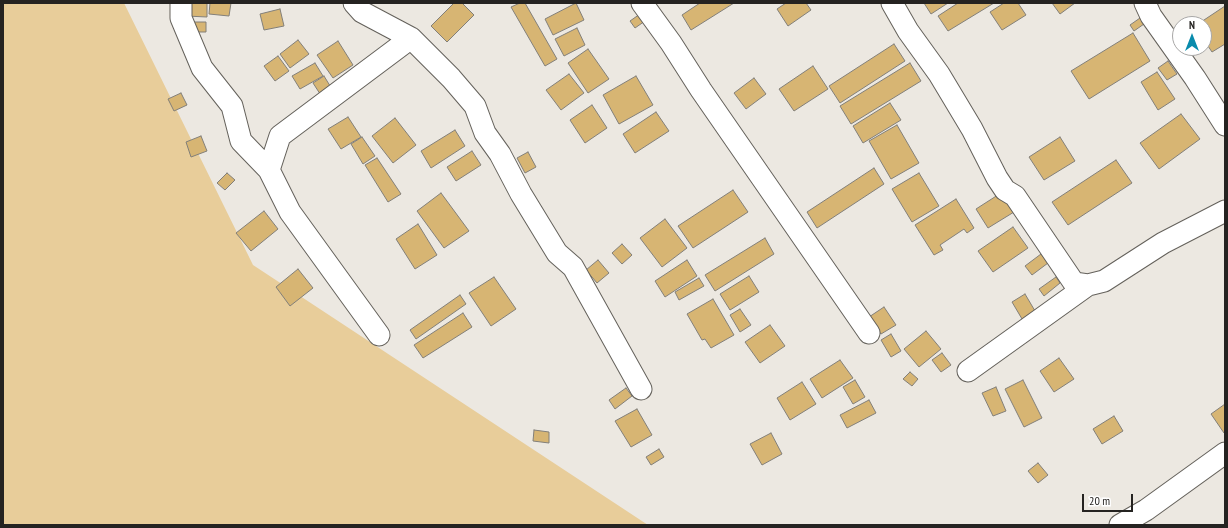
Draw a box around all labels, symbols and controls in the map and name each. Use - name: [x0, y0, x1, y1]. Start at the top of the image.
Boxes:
- north arrow: [1172, 16, 1212, 56]
- text: N: [1189, 18, 1195, 32]
- scale bar: [1084, 486, 1135, 512]
- text: 20 m: [1089, 493, 1110, 508]

